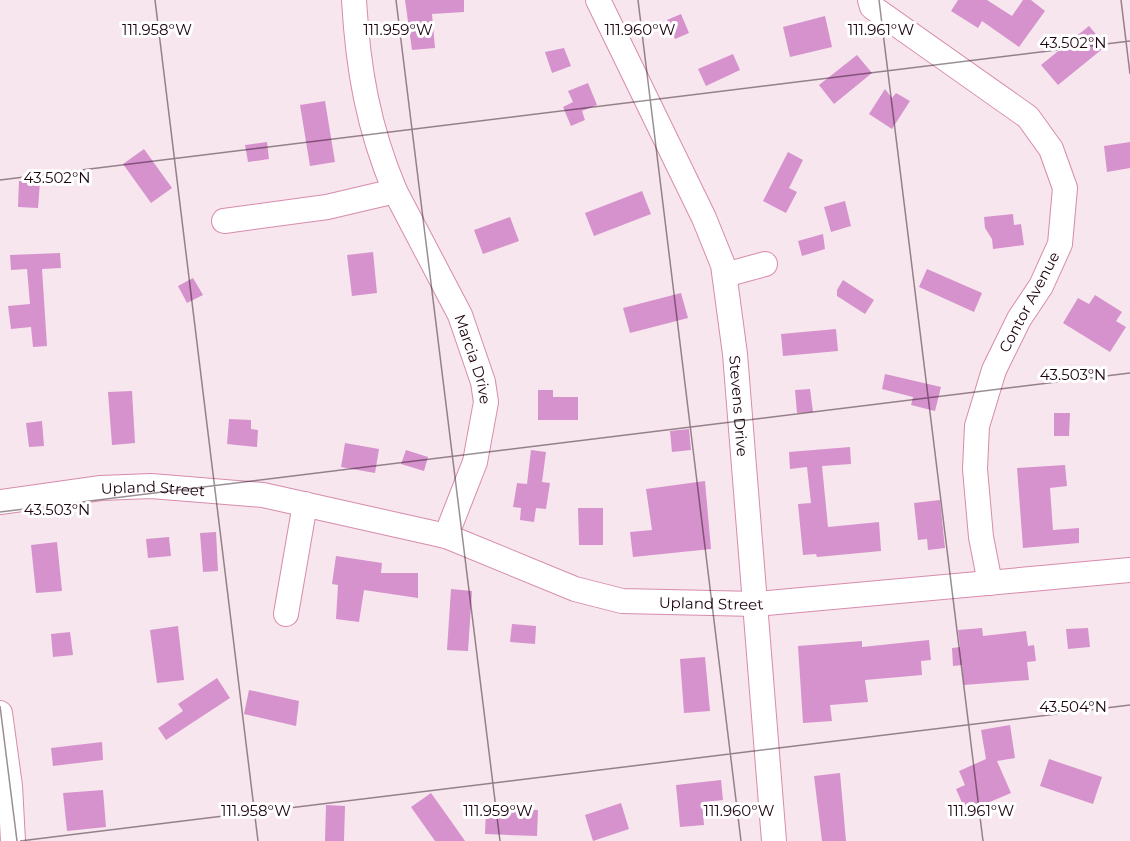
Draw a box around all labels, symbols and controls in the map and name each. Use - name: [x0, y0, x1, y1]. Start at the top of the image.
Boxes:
- text: 111.958°W: [122, 20, 192, 39]
- text: 111.959°W: [363, 20, 433, 39]
- text: 111.960°W: [604, 20, 676, 39]
- text: 111.961°W: [848, 20, 915, 39]
- text: 43.502°N: [1040, 33, 1106, 52]
- text: 43.502°N: [24, 168, 90, 187]
- street label: Contor Avenue: [994, 248, 1064, 356]
- street label: Marcia Drive: [451, 311, 496, 405]
- street label: Stevens Drive: [726, 355, 753, 457]
- text: 43.503°N: [1040, 365, 1106, 384]
- street label: Upland Street: [100, 476, 206, 500]
- text: 43.503°N: [24, 500, 90, 519]
- street label: Upland Street: [659, 592, 764, 614]
- text: 43.504°N: [1039, 697, 1107, 716]
- text: 111.958°W: [221, 801, 291, 820]
- text: 111.959°W: [463, 801, 533, 820]
- text: 111.960°W: [703, 801, 775, 820]
- text: 111.961°W: [948, 801, 1015, 820]

